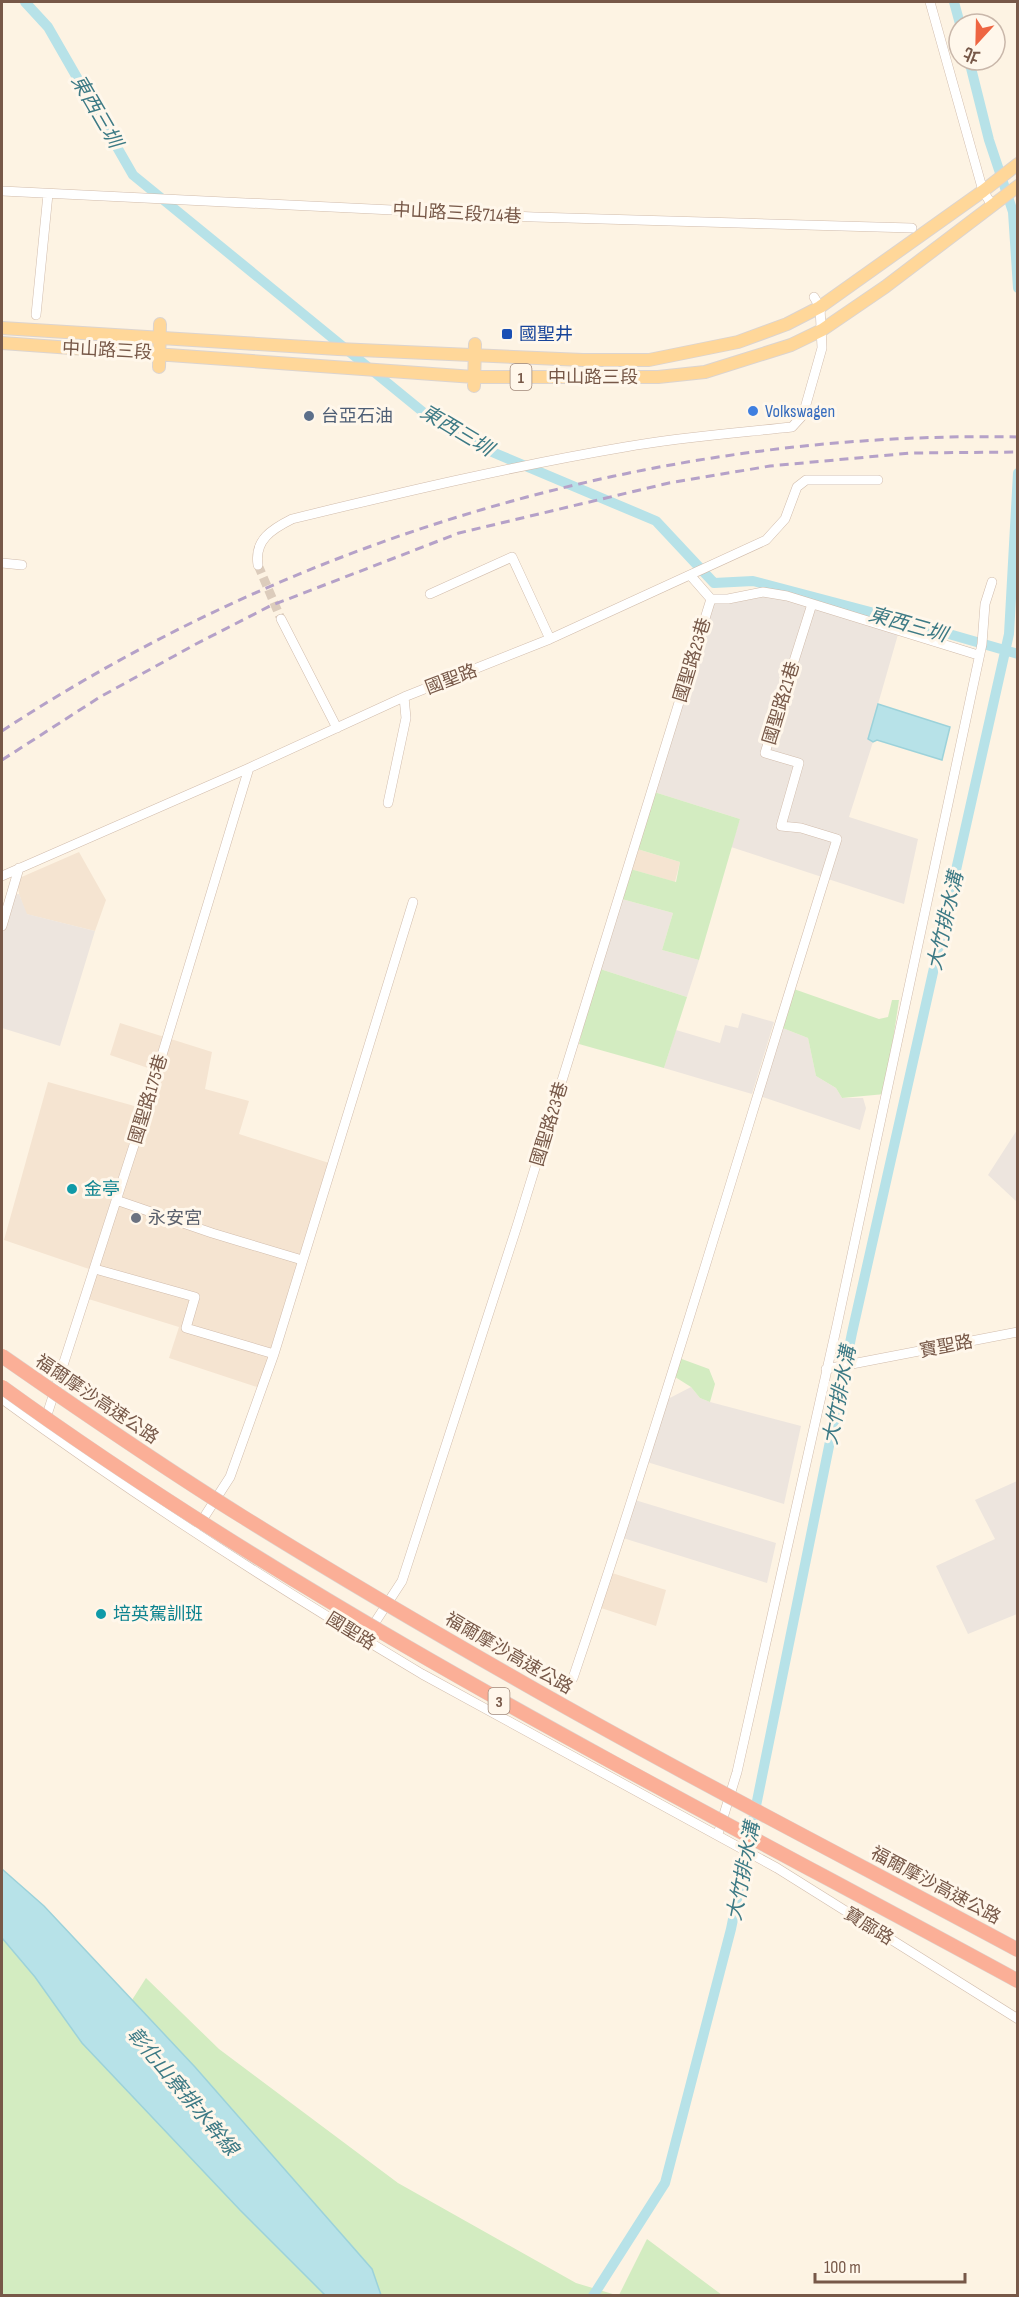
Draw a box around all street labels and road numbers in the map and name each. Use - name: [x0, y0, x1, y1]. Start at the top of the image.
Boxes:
- street label: 中山路三段714巷: [392, 200, 522, 227]
- street label: 中山路三段: [61, 338, 152, 363]
- road number: 1: [510, 364, 532, 390]
- street label: 中山路三段: [548, 367, 638, 388]
- street label: 國聖路23巷: [670, 615, 715, 705]
- street label: 國聖路21巷: [759, 659, 804, 747]
- street label: 國聖路: [422, 660, 480, 699]
- street label: 國聖路175巷: [125, 1052, 172, 1147]
- street label: 國聖路23巷: [527, 1079, 572, 1169]
- street label: 寶聖路: [918, 1331, 975, 1362]
- street label: 福爾摩沙高速公路: [31, 1350, 162, 1448]
- street label: 國聖路: [322, 1608, 379, 1655]
- street label: 福爾摩沙高速公路: [441, 1608, 576, 1699]
- road number: 3: [488, 1688, 510, 1714]
- street label: 福爾摩沙高速公路: [867, 1842, 1004, 1929]
- street label: 寶廍路: [840, 1903, 897, 1950]

